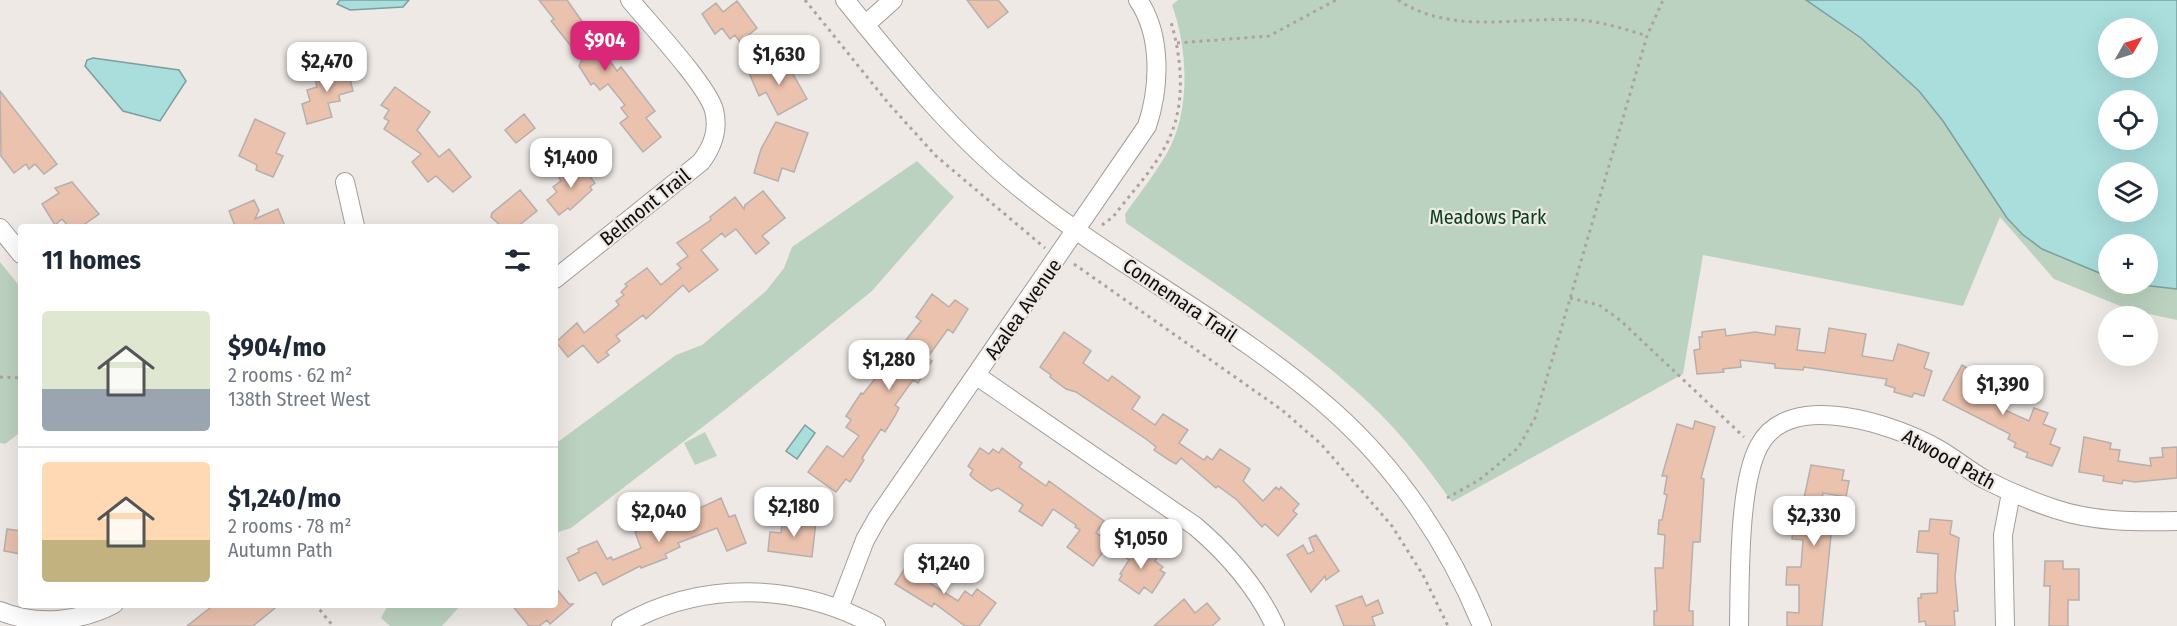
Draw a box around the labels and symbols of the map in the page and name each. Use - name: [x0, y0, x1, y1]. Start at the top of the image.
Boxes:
- north arrow: [2098, 18, 2158, 78]
- pin: $904: [569, 21, 641, 72]
- pin: $1,630: [730, 35, 828, 86]
- pin: $2,470: [278, 42, 376, 93]
- pin: $1,400: [522, 138, 620, 189]
- street label: Belmont Trail: [595, 163, 695, 251]
- park label: Meadows Park: [1430, 205, 1547, 229]
- street label: Connemara Trail: [1118, 253, 1242, 347]
- street label: Azalea Avenue: [980, 254, 1066, 364]
- pin: $1,280: [840, 340, 938, 391]
- pin: $1,390: [1954, 365, 2052, 416]
- street label: Atwood Path: [1898, 424, 2000, 494]
- pin: $2,180: [745, 487, 843, 538]
- pin: $2,040: [610, 492, 708, 543]
- pin: $2,330: [1765, 496, 1863, 547]
- pin: $1,050: [1092, 519, 1190, 570]
- pin: $1,240: [895, 544, 993, 595]

